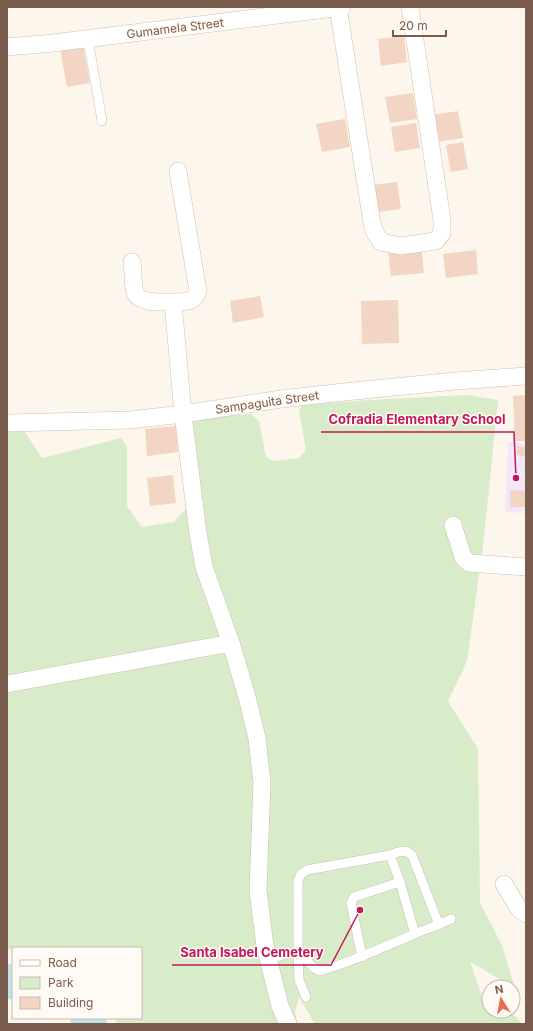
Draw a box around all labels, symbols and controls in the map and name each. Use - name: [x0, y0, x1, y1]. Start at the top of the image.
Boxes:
- scale bar: [393, 12, 446, 38]
- street label: Gumamela Street: [126, 15, 224, 41]
- text: 20 m: [399, 18, 428, 33]
- street label: Sampaguita Street: [214, 387, 320, 417]
- callout: Cofradia Elementary School: [321, 407, 514, 432]
- text: Cofradia Elementary School: [328, 411, 506, 427]
- callout: Santa Isabel Cemetery: [172, 940, 331, 965]
- text: Santa Isabel Cemetery: [180, 944, 324, 960]
- legend: [12, 947, 142, 1019]
- text: Road: [48, 955, 77, 970]
- text: Park: [48, 975, 74, 990]
- north arrow: [481, 979, 521, 1019]
- text: N: [494, 982, 505, 997]
- text: Building: [48, 995, 93, 1010]

